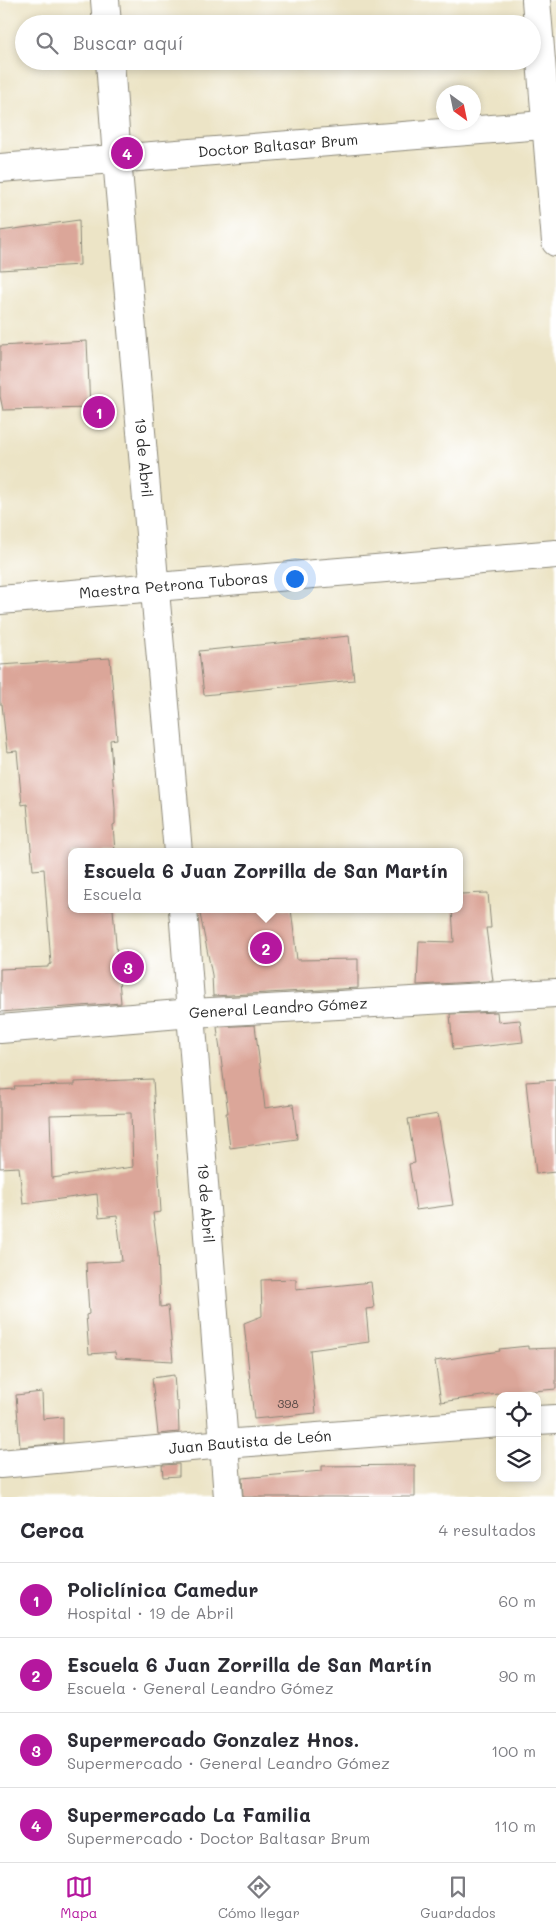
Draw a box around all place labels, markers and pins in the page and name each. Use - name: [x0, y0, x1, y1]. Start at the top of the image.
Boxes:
- pin: 4: [111, 134, 143, 172]
- pin: 1: [83, 393, 115, 431]
- pin: 2: [250, 929, 282, 967]
- pin: 3: [112, 948, 144, 986]

